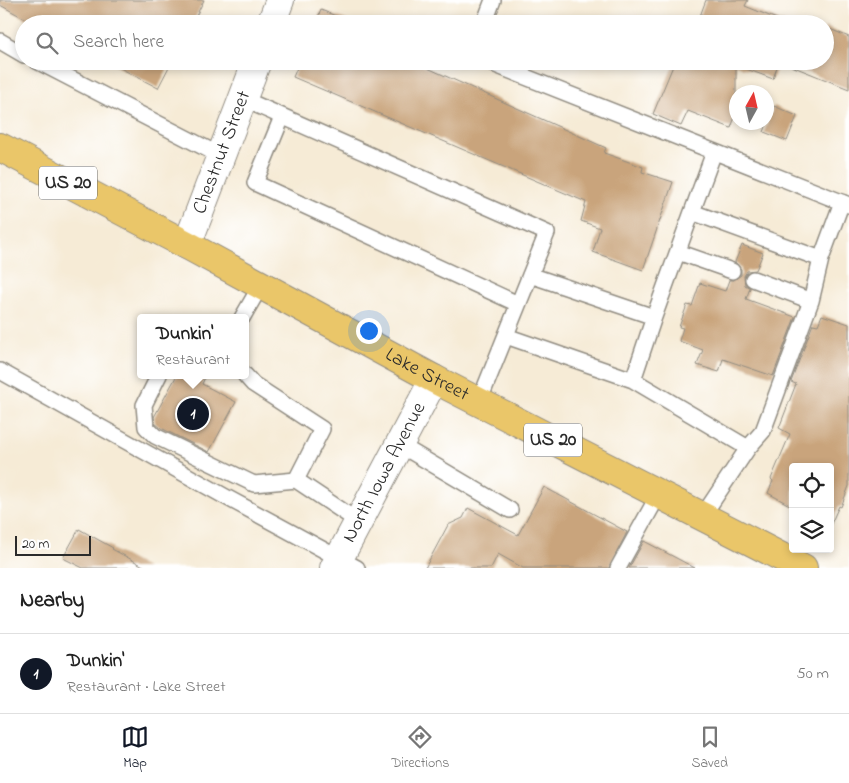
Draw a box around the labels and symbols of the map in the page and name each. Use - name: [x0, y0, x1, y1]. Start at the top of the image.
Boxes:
- north arrow: [729, 85, 774, 130]
- street label: Chestnut Street: [186, 86, 259, 218]
- road number: US 20: [39, 167, 97, 200]
- your location: [356, 318, 382, 344]
- street label: Lake Street: [380, 341, 474, 409]
- pin: 1: [177, 395, 209, 433]
- street label: North Iowa Avenue: [335, 397, 434, 548]
- road number: US 20: [524, 424, 582, 456]
- scale bar: [15, 533, 91, 556]

